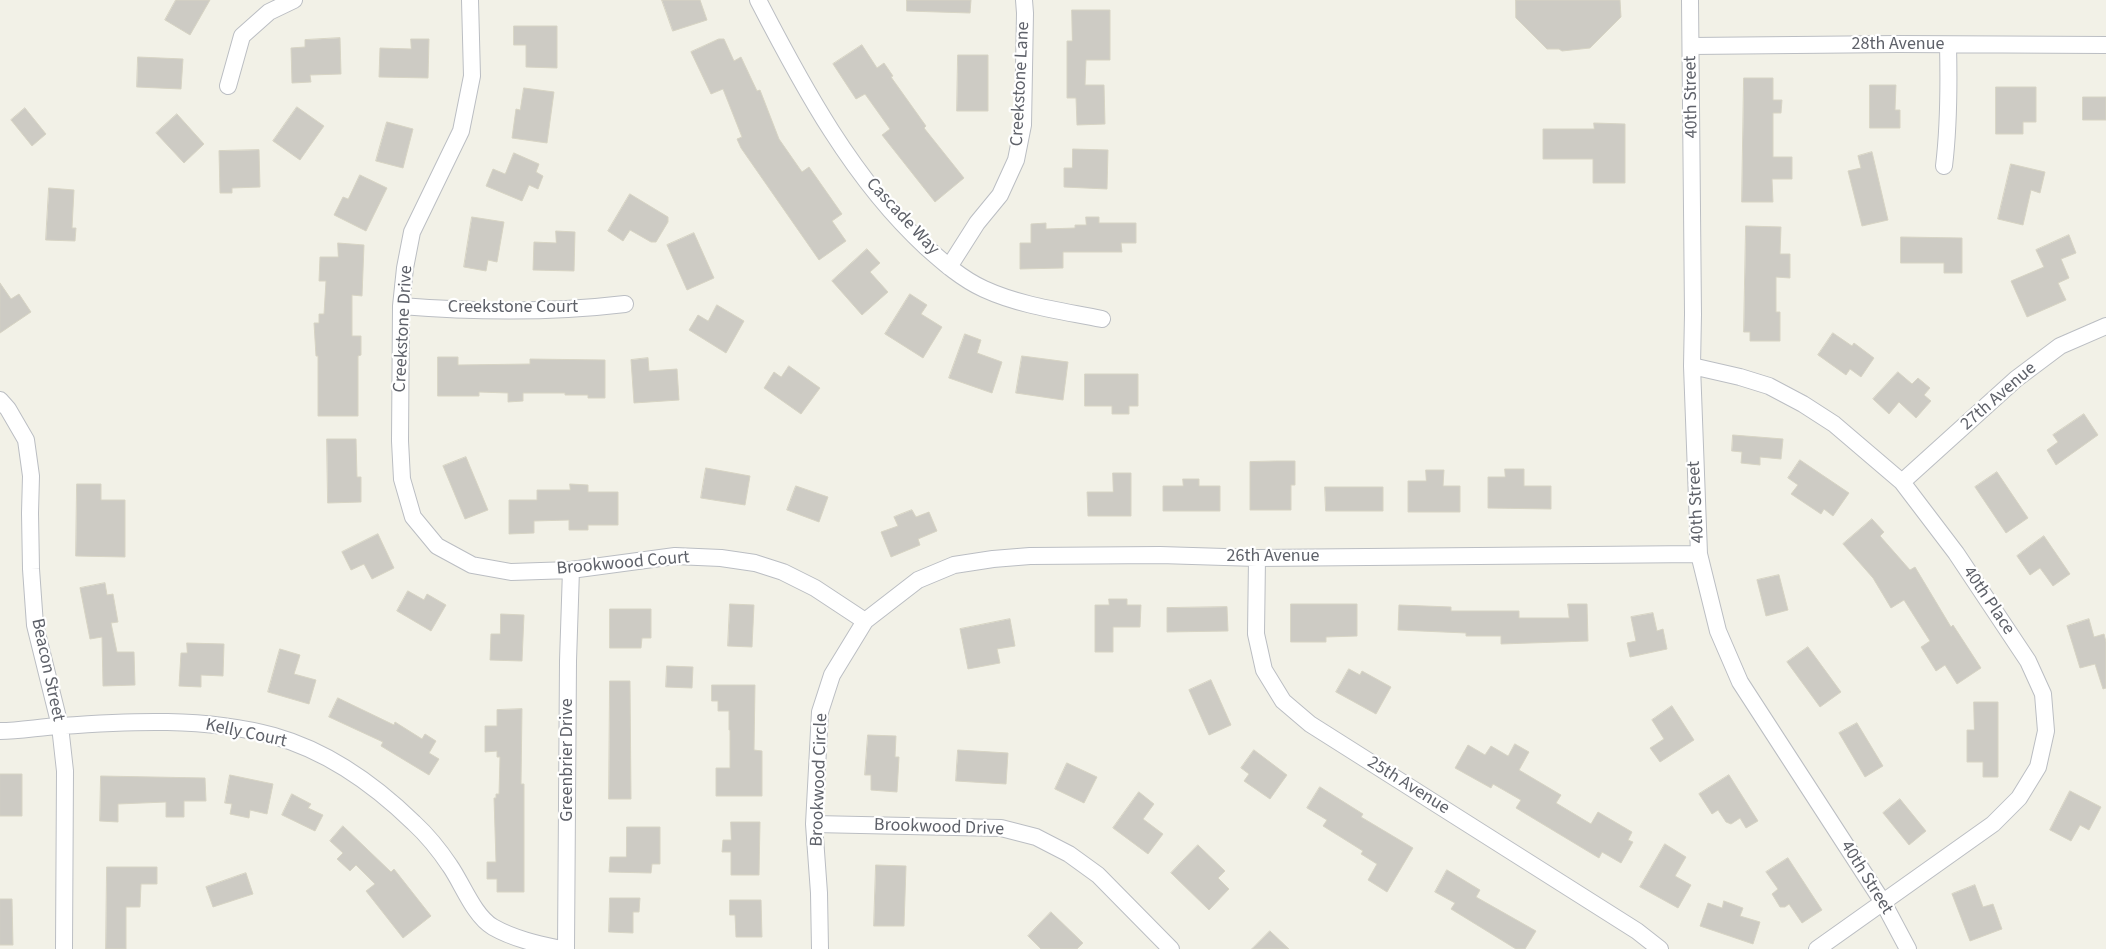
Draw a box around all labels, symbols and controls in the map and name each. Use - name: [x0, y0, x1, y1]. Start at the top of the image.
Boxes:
- street label: Creekstone Lane: [1007, 21, 1035, 147]
- street label: 28th Avenue: [1852, 34, 1944, 56]
- street label: 40th Street: [1680, 56, 1704, 138]
- street label: Cascade Way: [861, 174, 943, 260]
- street label: Creekstone Drive: [390, 265, 418, 393]
- street label: Creekstone Court: [448, 297, 578, 319]
- street label: 27th Avenue: [1957, 358, 2041, 436]
- street label: 40th Street: [1684, 460, 1710, 544]
- street label: 26th Avenue: [1227, 546, 1319, 568]
- street label: Brookwood Court: [556, 547, 690, 581]
- street label: 40th Place: [1957, 563, 2019, 639]
- street label: Beacon Street: [26, 617, 68, 723]
- street label: Greenbrier Drive: [557, 698, 579, 822]
- street label: Brookwood Circle: [807, 713, 833, 847]
- street label: Kelly Court: [203, 715, 289, 753]
- street label: 25th Avenue: [1363, 752, 1453, 820]
- street label: Brookwood Drive: [874, 815, 1004, 841]
- street label: 40th Street: [1835, 837, 1897, 919]

